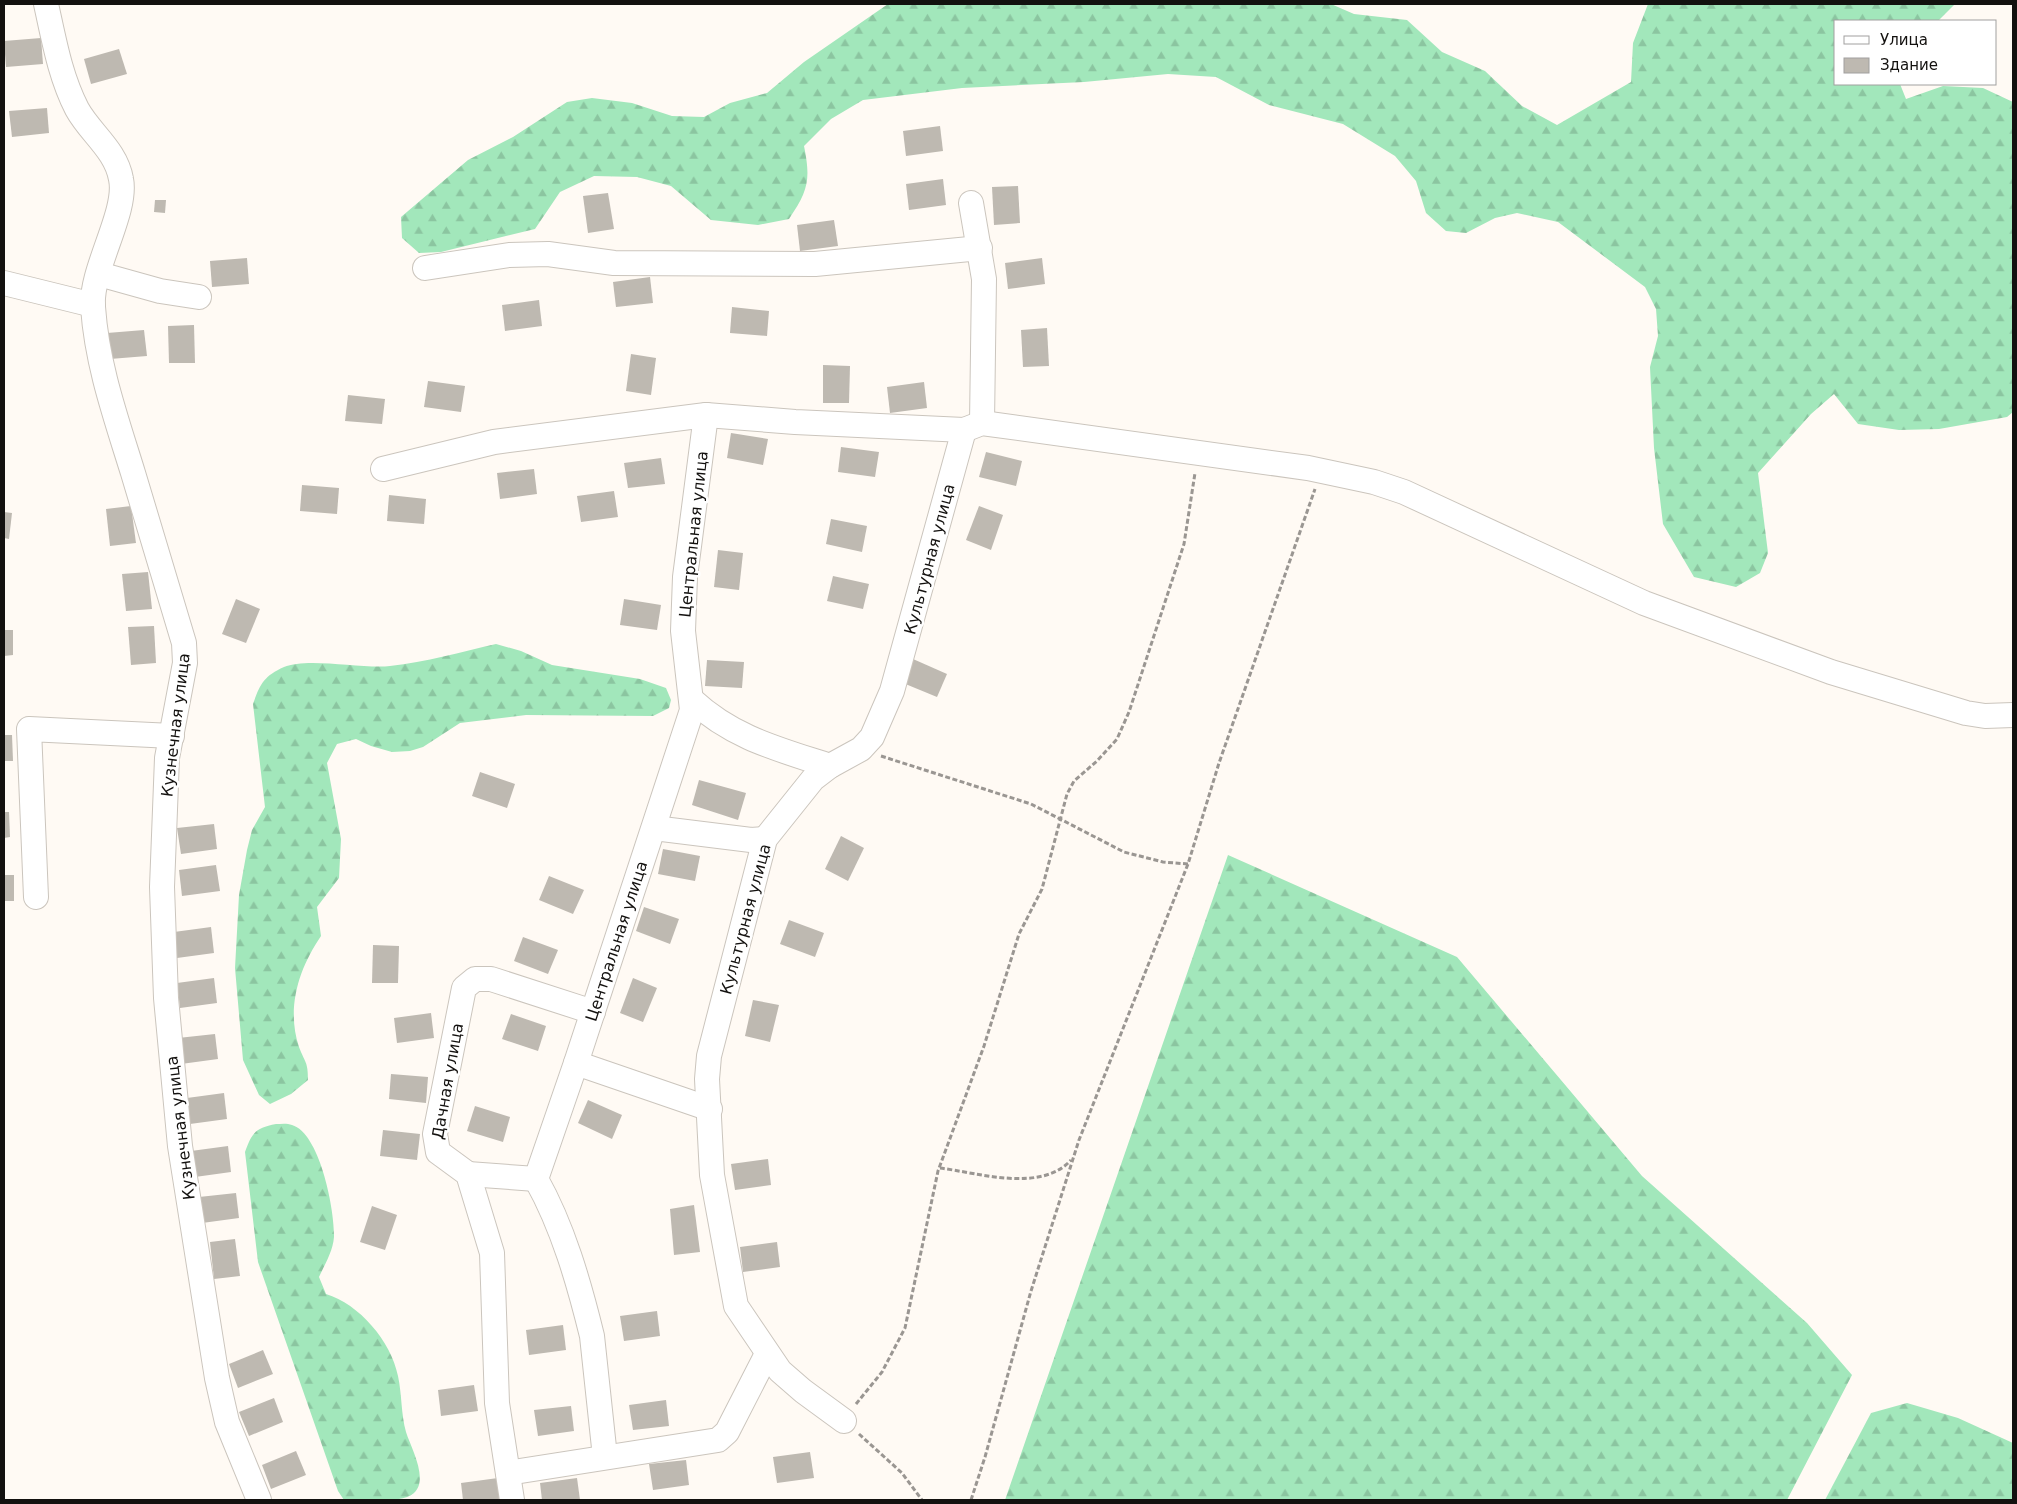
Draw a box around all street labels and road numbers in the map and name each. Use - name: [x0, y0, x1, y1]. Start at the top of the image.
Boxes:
- street label: Центральная улица: [675, 450, 712, 618]
- street label: Культурная улица: [900, 482, 959, 637]
- street label: Кузнечная улица: [157, 652, 194, 798]
- street label: Культурная улица: [716, 842, 775, 997]
- street label: Центральная улица: [582, 859, 651, 1024]
- street label: Дачная улица: [428, 1022, 467, 1141]
- street label: Кузнечная улица: [162, 1055, 199, 1201]

